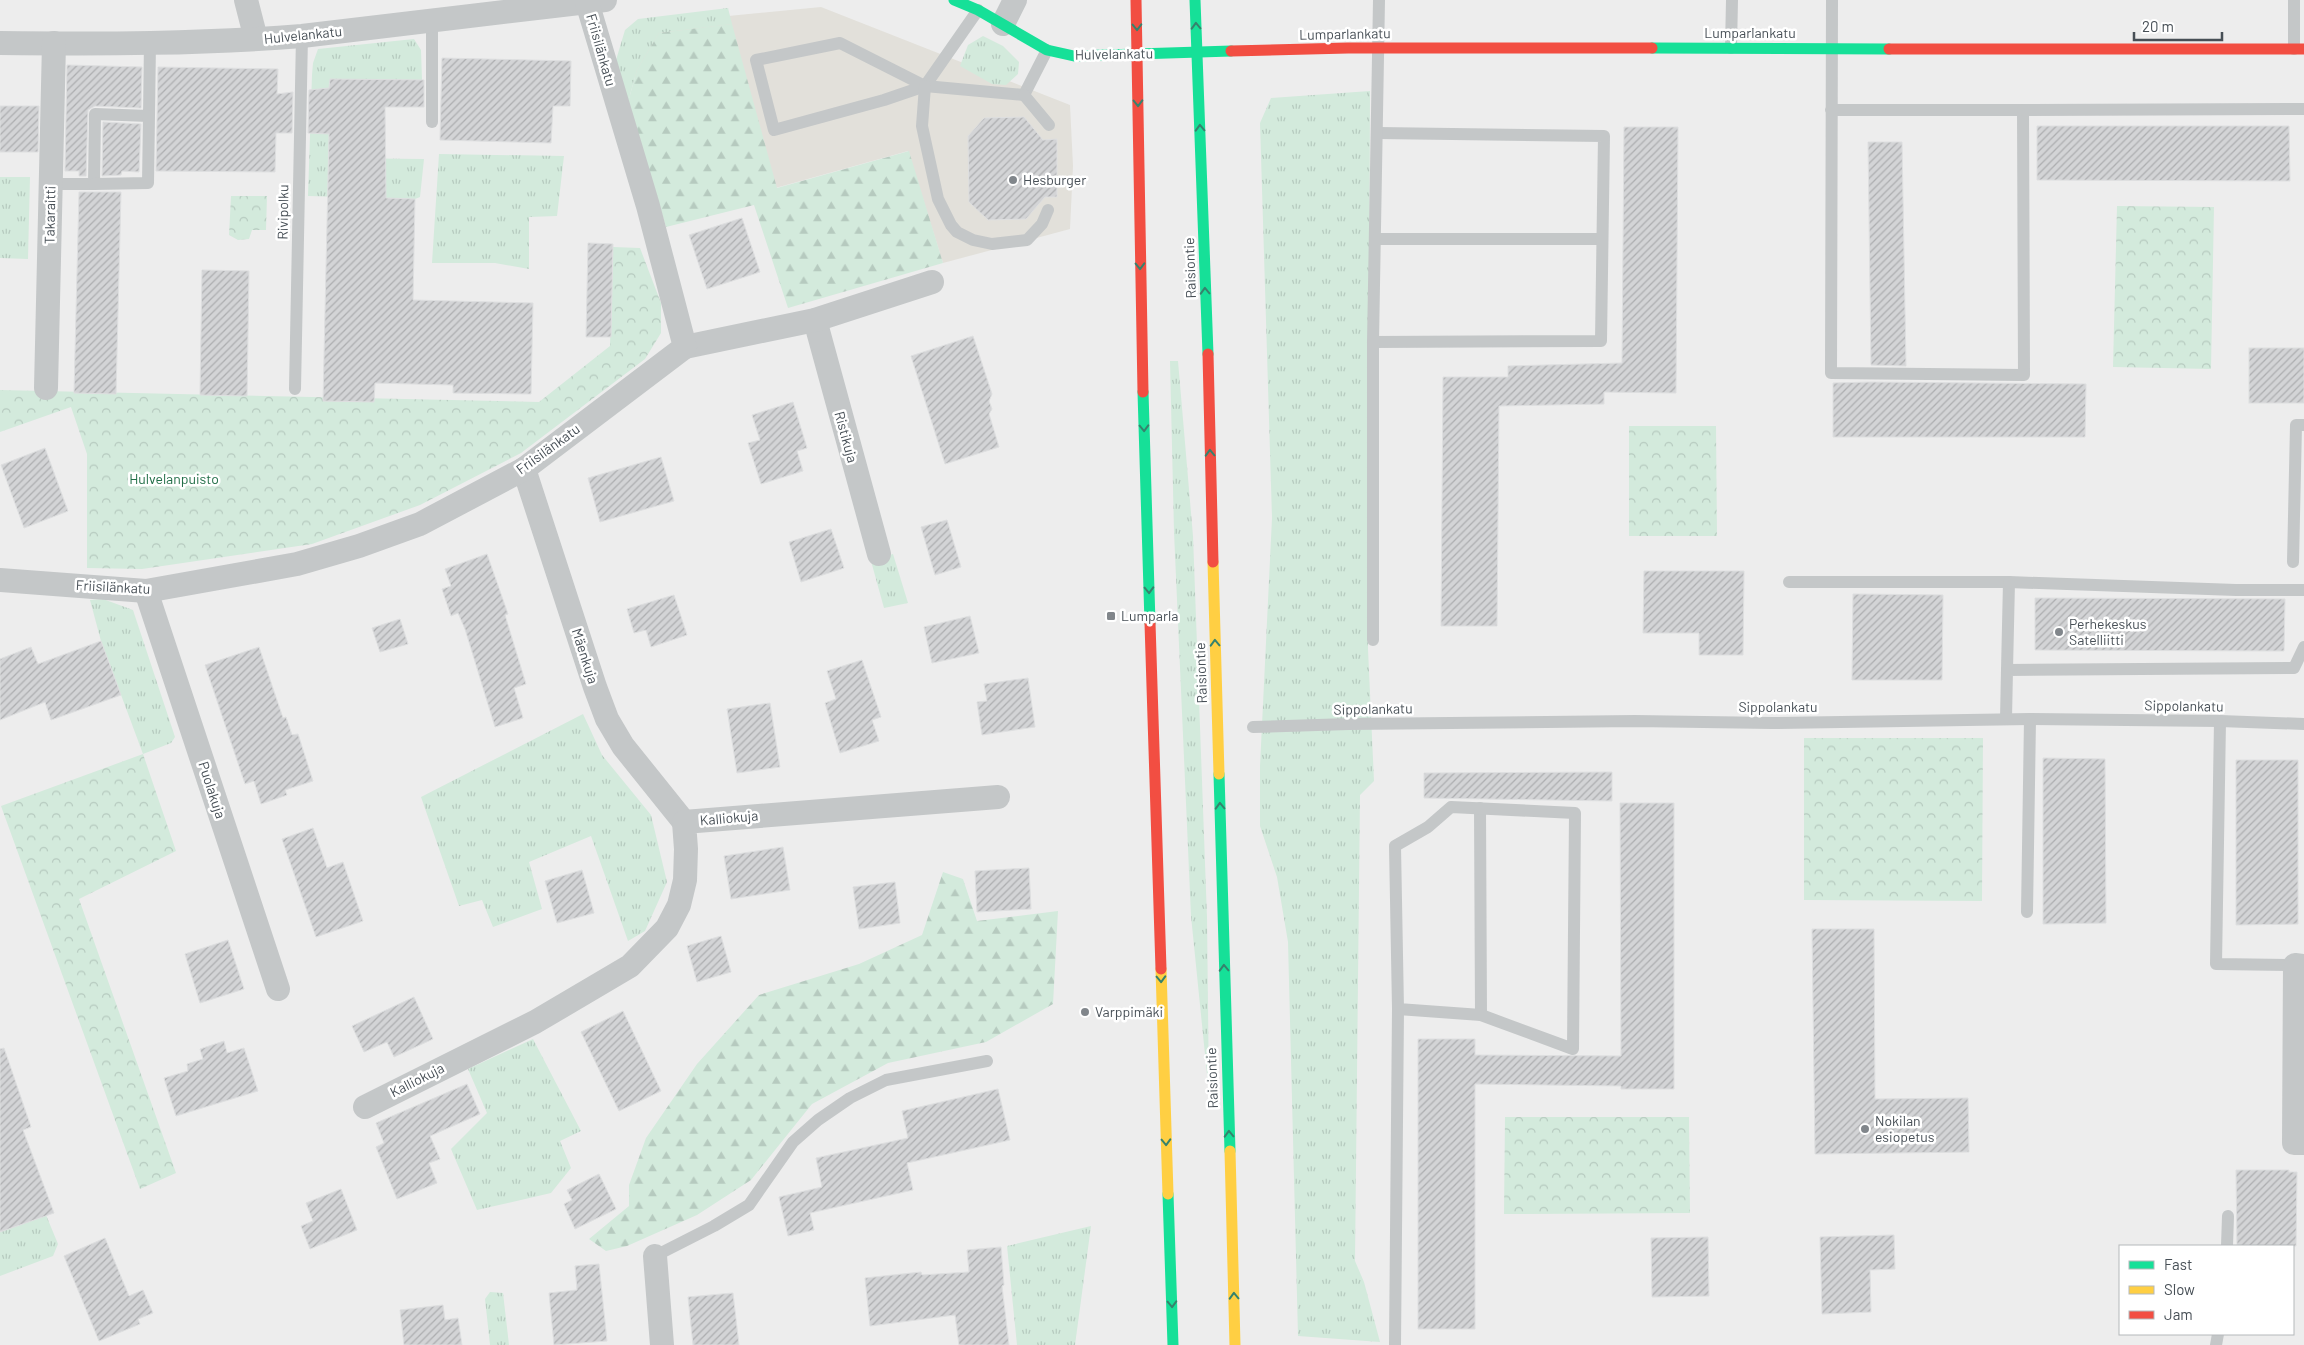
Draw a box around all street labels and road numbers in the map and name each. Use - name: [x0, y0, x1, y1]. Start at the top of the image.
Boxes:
- street label: Friisilänkatu: [583, 12, 620, 88]
- street label: Hulvelankatu: [263, 22, 343, 47]
- street label: Lumparlankatu: [1299, 24, 1391, 43]
- street label: Lumparlankatu: [1704, 24, 1796, 41]
- street label: Hulvelankatu: [1075, 44, 1153, 63]
- street label: Rivipolku: [274, 184, 291, 240]
- street label: Takaraitti: [40, 186, 59, 244]
- street label: Raisiontie: [1180, 237, 1199, 299]
- street label: Ristikuja: [831, 409, 862, 464]
- street label: Friisilänkatu: [512, 420, 583, 477]
- street label: Friisilänkatu: [75, 576, 151, 597]
- street label: Mäenkuja: [569, 626, 602, 686]
- street label: Raisiontie: [1191, 642, 1210, 704]
- street label: Sippolankatu: [2144, 696, 2224, 715]
- street label: Sippolankatu: [1738, 698, 1818, 715]
- street label: Sippolankatu: [1333, 699, 1413, 718]
- street label: Puolakuja: [195, 759, 230, 820]
- street label: Kalliokuja: [699, 806, 759, 829]
- street label: Raisiontie: [1202, 1047, 1221, 1109]
- street label: Kalliokuja: [387, 1059, 447, 1100]

